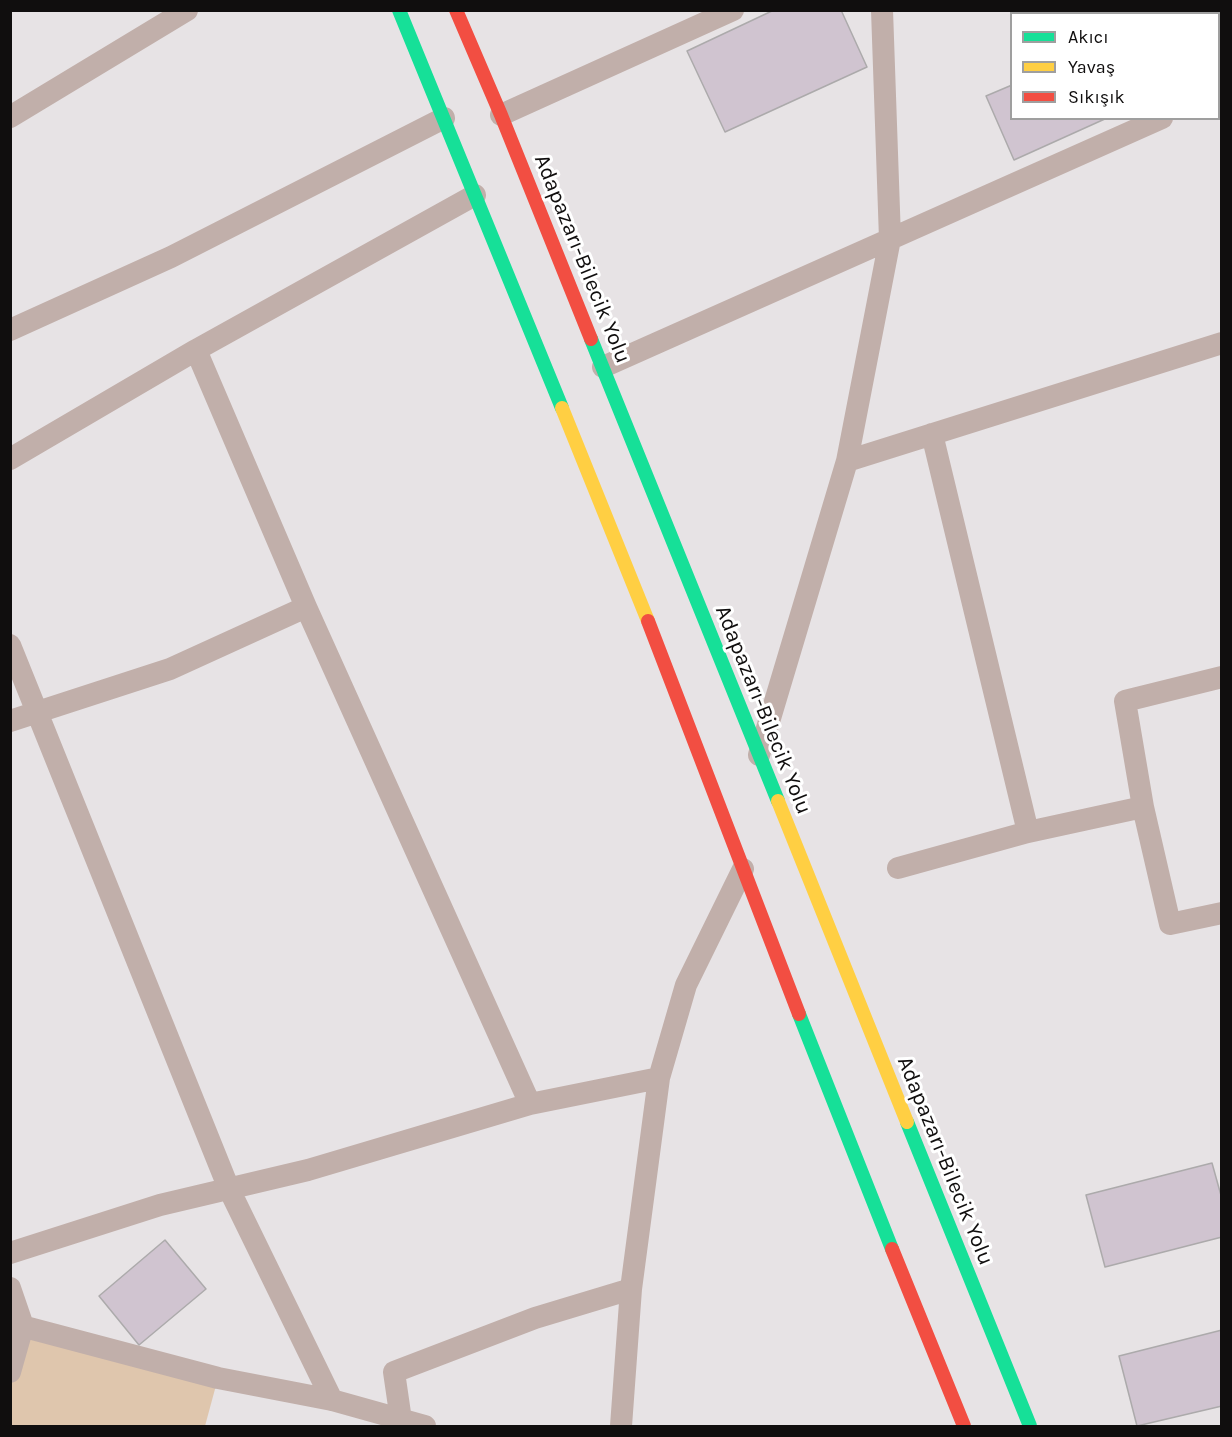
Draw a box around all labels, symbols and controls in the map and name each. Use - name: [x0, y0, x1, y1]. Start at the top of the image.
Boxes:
- legend: [1010, 12, 1220, 120]
- text: Akıcı: [1068, 26, 1109, 48]
- text: Yavaş: [1068, 56, 1115, 78]
- text: Sıkışık: [1068, 86, 1125, 108]
- street label: Adapazarı-Bilecik Yolu: [528, 151, 636, 367]
- street label: Adapazarı-Bilecik Yolu: [709, 602, 817, 818]
- street label: Adapazarı-Bilecik Yolu: [891, 1053, 999, 1269]

